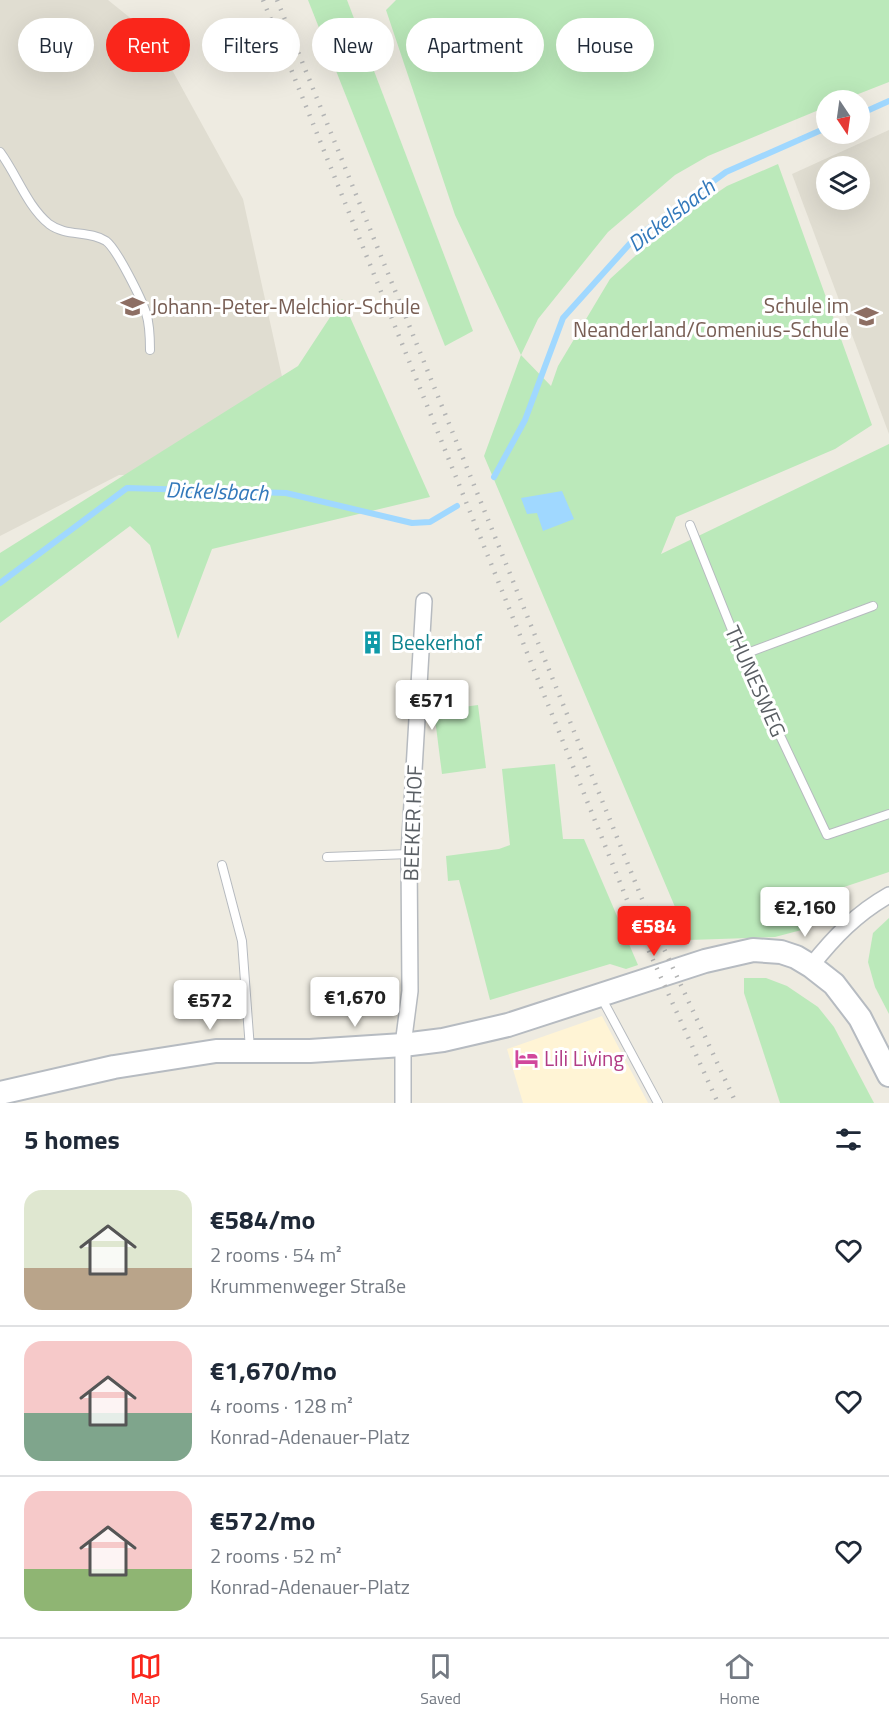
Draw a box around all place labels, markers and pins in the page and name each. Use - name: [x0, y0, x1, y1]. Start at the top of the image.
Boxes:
- place label: Schule im Neanderland/Comenius-Schule: [573, 289, 849, 345]
- place label: Johann-Peter-Melchior-Schule: [151, 290, 420, 322]
- school or university icon: Johann-Peter-Melchior-Schule: [120, 293, 146, 319]
- school or university icon: Schule im Neanderland/Comenius-Schule: [854, 304, 880, 330]
- place label: Beekerhof: [391, 626, 482, 658]
- building icon: Beekerhof: [360, 629, 386, 655]
- pin: €571: [396, 680, 468, 731]
- pin: €2,160: [756, 887, 854, 938]
- pin: €584: [618, 906, 690, 957]
- pin: €1,670: [306, 977, 404, 1028]
- pin: €572: [174, 980, 246, 1031]
- place label: Lili Living: [544, 1042, 624, 1074]
- hotel icon: Lili Living: [513, 1045, 539, 1071]

